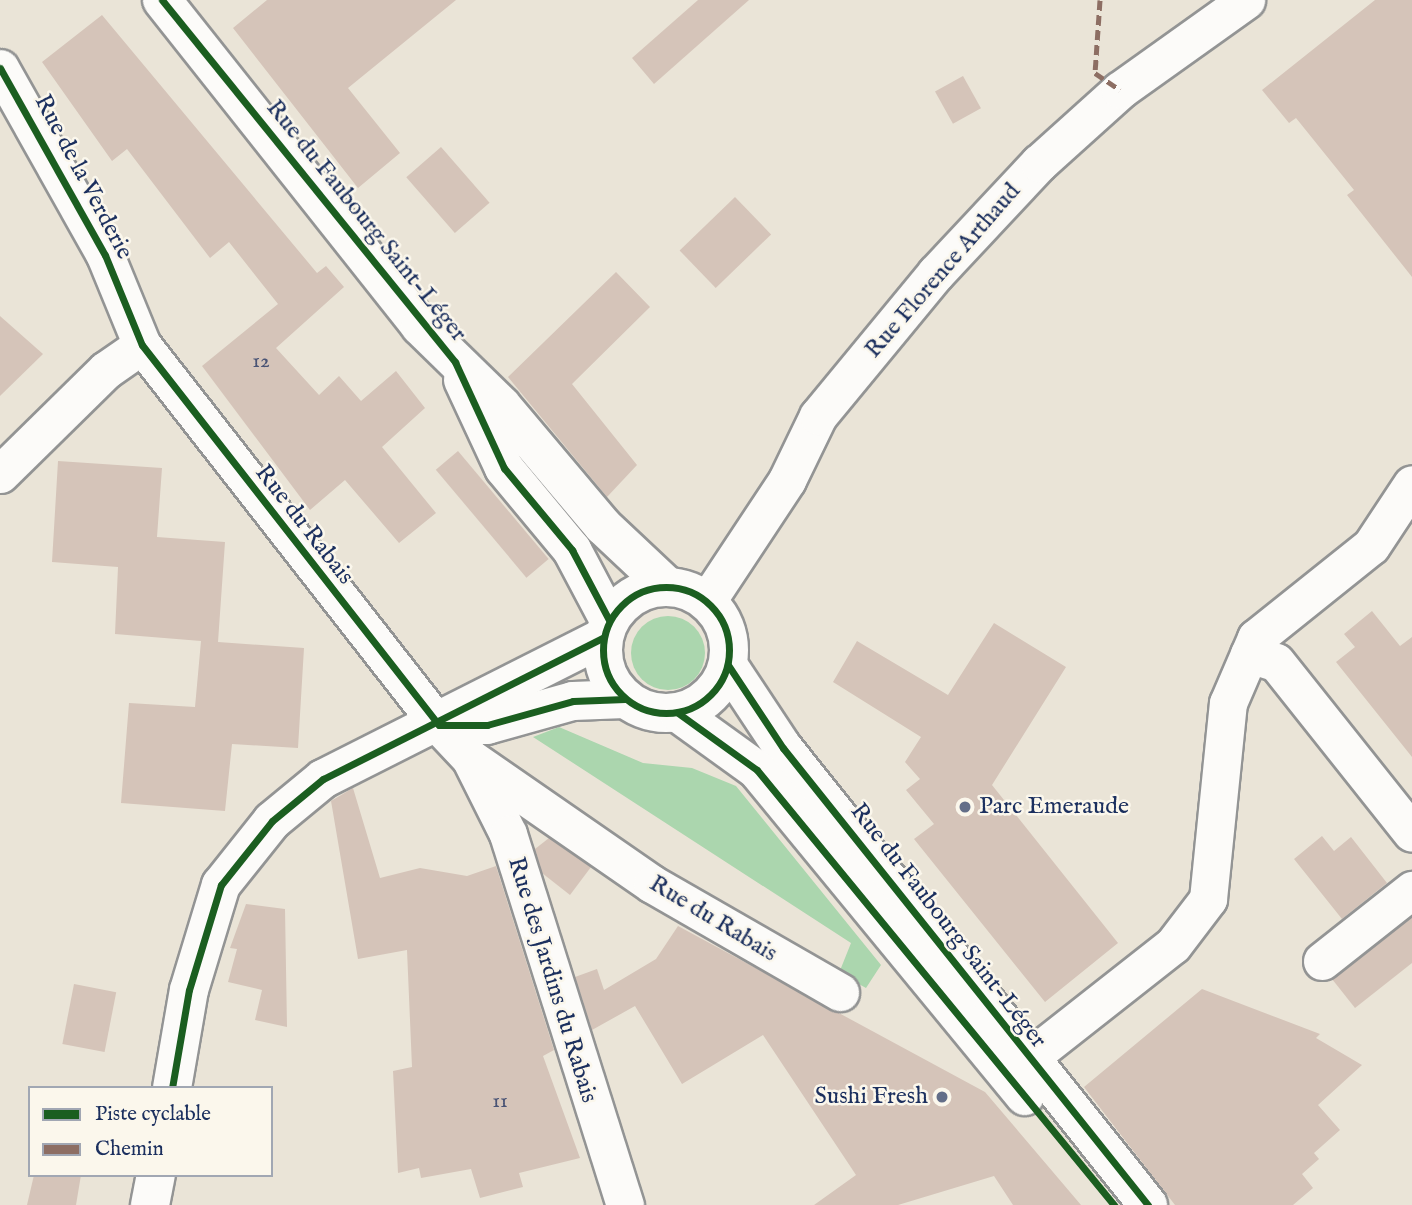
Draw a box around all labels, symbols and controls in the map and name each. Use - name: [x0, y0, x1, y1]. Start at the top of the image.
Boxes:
- street label: Rue de la Verderie: [27, 90, 139, 264]
- street label: Rue du Faubourg Saint-Léger: [260, 94, 472, 348]
- street label: Rue Florence Arthaud: [859, 178, 1027, 364]
- house number: 12: [252, 349, 270, 375]
- street label: Rue du Rabais: [248, 459, 360, 591]
- place label: Parc Emeraude: [979, 793, 1129, 821]
- street label: Rue du Faubourg Saint-Léger: [844, 798, 1052, 1054]
- marker: Parc Emeraude: [957, 799, 973, 815]
- street label: Rue des Jardins du Rabais: [501, 854, 603, 1106]
- street label: Rue du Rabais: [644, 870, 782, 968]
- place label: Sushi Fresh: [814, 1083, 928, 1111]
- legend: [28, 1086, 273, 1177]
- house number: 11: [492, 1089, 508, 1115]
- marker: Sushi Fresh: [934, 1089, 950, 1105]
- text: Piste cyclable: [95, 1101, 211, 1128]
- text: Chemin: [95, 1136, 164, 1163]

